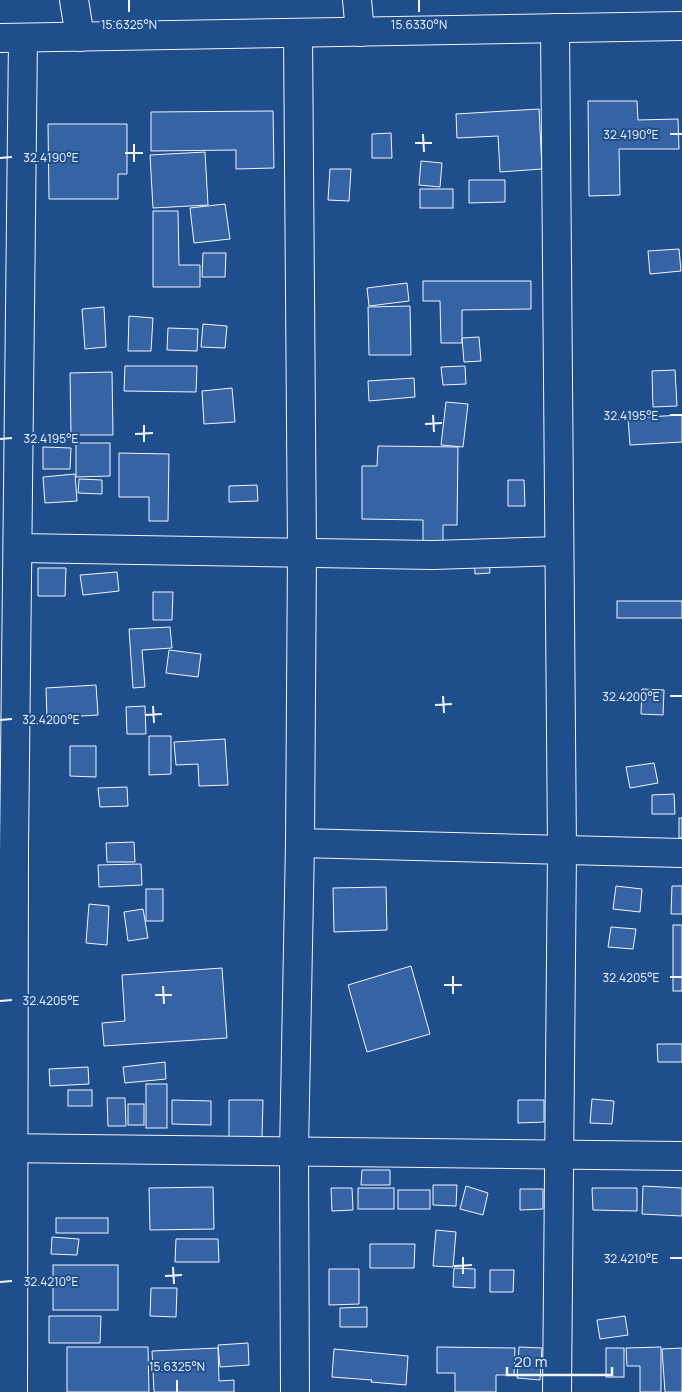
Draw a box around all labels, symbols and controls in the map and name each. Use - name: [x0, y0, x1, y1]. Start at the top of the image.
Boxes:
- text: 15.6325°N: [101, 16, 157, 33]
- text: 15.6330°N: [391, 16, 447, 33]
- text: 32.4190°E: [603, 126, 659, 143]
- text: 32.4190°E: [23, 149, 79, 166]
- text: 32.4195°E: [604, 407, 659, 424]
- text: 32.4195°E: [24, 430, 79, 447]
- text: 32.4200°E: [602, 688, 660, 705]
- text: 32.4200°E: [22, 711, 80, 728]
- text: 32.4205°E: [603, 969, 660, 986]
- text: 32.4205°E: [23, 992, 80, 1009]
- text: 32.4210°E: [604, 1250, 658, 1267]
- text: 32.4210°E: [24, 1273, 78, 1290]
- scale bar: [507, 1344, 612, 1376]
- text: 20 m: [514, 1351, 547, 1372]
- text: 15.6325°N: [149, 1358, 205, 1375]

